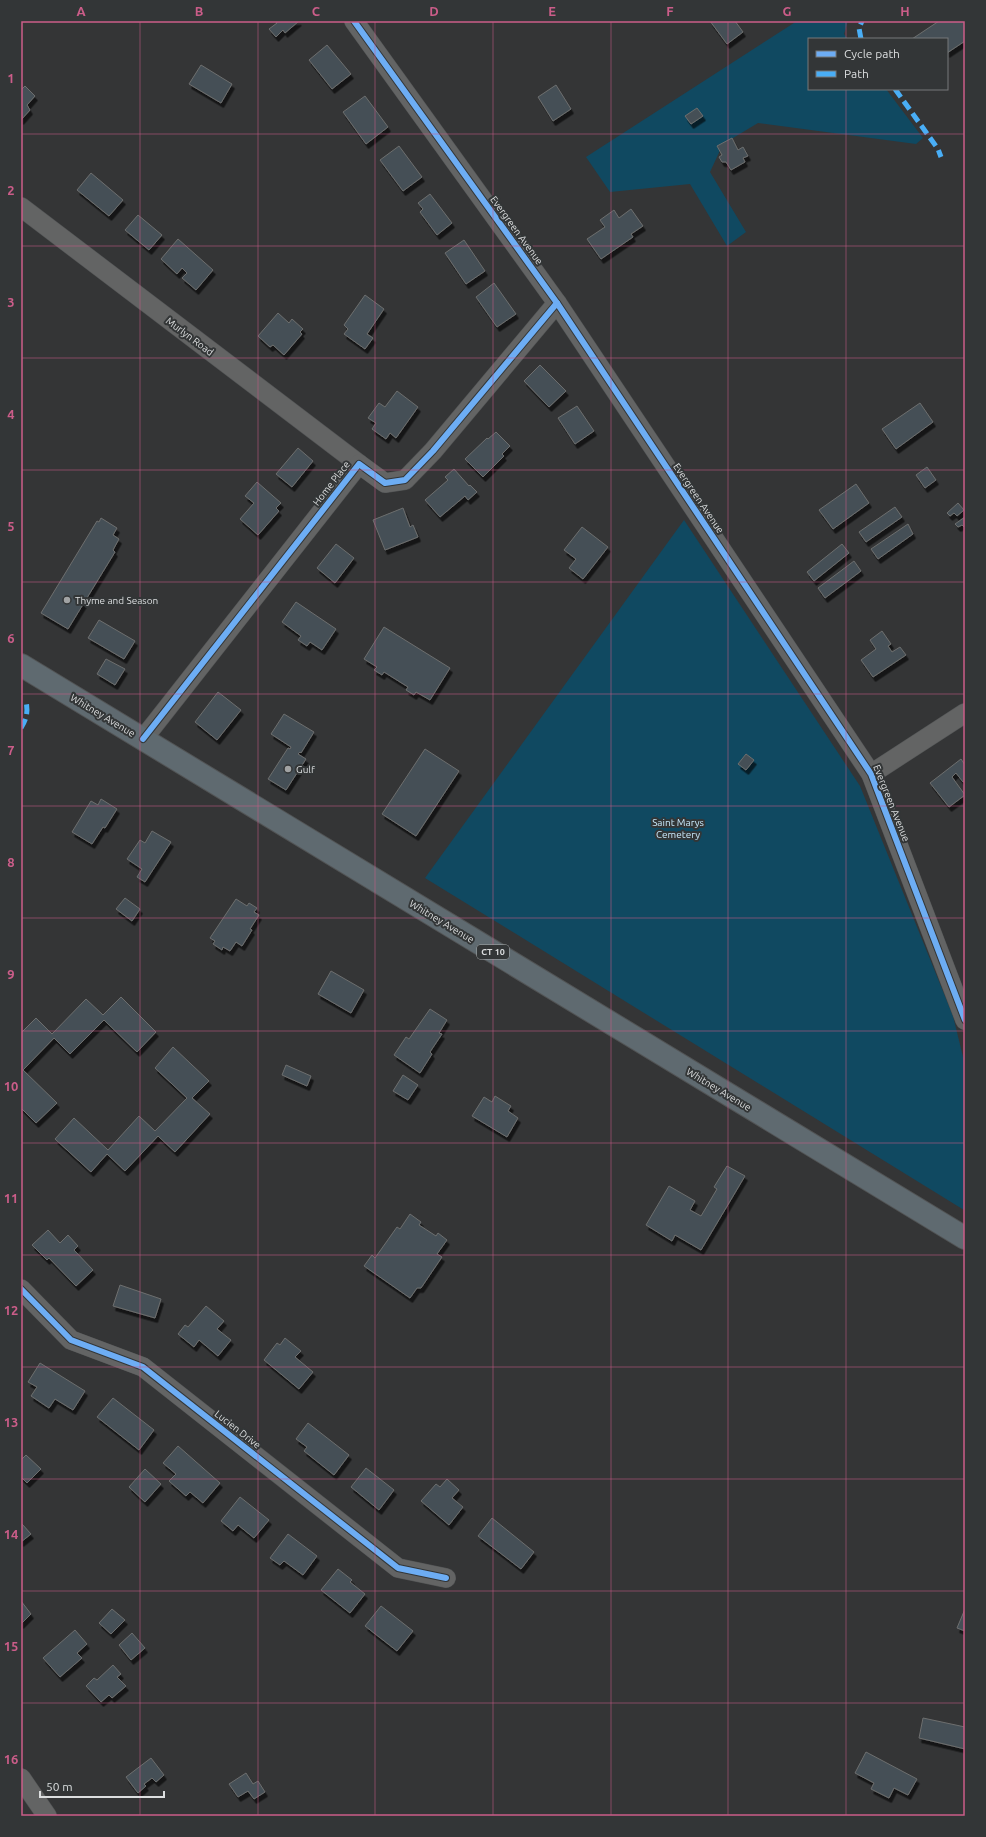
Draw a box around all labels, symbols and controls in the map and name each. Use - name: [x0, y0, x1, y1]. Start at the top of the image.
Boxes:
- text: A: [76, 4, 86, 18]
- text: B: [195, 4, 204, 18]
- text: C: [312, 4, 321, 18]
- text: D: [429, 4, 439, 18]
- text: E: [548, 4, 556, 18]
- text: F: [666, 4, 674, 18]
- text: G: [783, 4, 792, 18]
- text: H: [900, 4, 910, 18]
- legend: [808, 38, 948, 90]
- text: Cycle path: [844, 47, 900, 60]
- text: Path: [844, 67, 869, 80]
- text: 1: [7, 71, 15, 85]
- text: 2: [7, 183, 15, 197]
- street label: Evergreen Avenue: [488, 194, 545, 267]
- text: 3: [7, 295, 15, 309]
- street label: Murlyn Road: [164, 315, 216, 358]
- text: 4: [7, 407, 15, 421]
- street label: Home Place: [311, 459, 352, 508]
- street label: Evergreen Avenue: [671, 461, 726, 535]
- text: 5: [7, 519, 15, 533]
- marker: Thyme and Season: [62, 595, 72, 605]
- place label: Thyme and Season: [75, 595, 158, 606]
- text: 6: [7, 631, 15, 645]
- street label: Whitney Avenue: [68, 692, 137, 739]
- text: 7: [7, 743, 15, 757]
- street label: Evergreen Avenue: [871, 763, 912, 843]
- marker: Gulf: [283, 764, 293, 774]
- place label: Gulf: [296, 764, 315, 775]
- park label: Saint Marys Cemetery: [652, 817, 704, 840]
- text: 8: [7, 855, 15, 869]
- street label: Whitney Avenue: [407, 898, 476, 945]
- road number: CT 10: [477, 945, 509, 959]
- text: 9: [7, 967, 15, 981]
- street label: Whitney Avenue: [684, 1066, 753, 1113]
- text: 10: [4, 1079, 18, 1093]
- text: 11: [4, 1191, 18, 1205]
- text: 12: [4, 1303, 18, 1317]
- street label: Lucien Drive: [213, 1408, 263, 1451]
- text: 13: [4, 1415, 18, 1429]
- text: 14: [4, 1527, 18, 1541]
- text: 15: [4, 1639, 18, 1653]
- text: 16: [4, 1752, 18, 1766]
- scale bar: [40, 1773, 164, 1799]
- text: 50 m: [46, 1780, 73, 1793]

